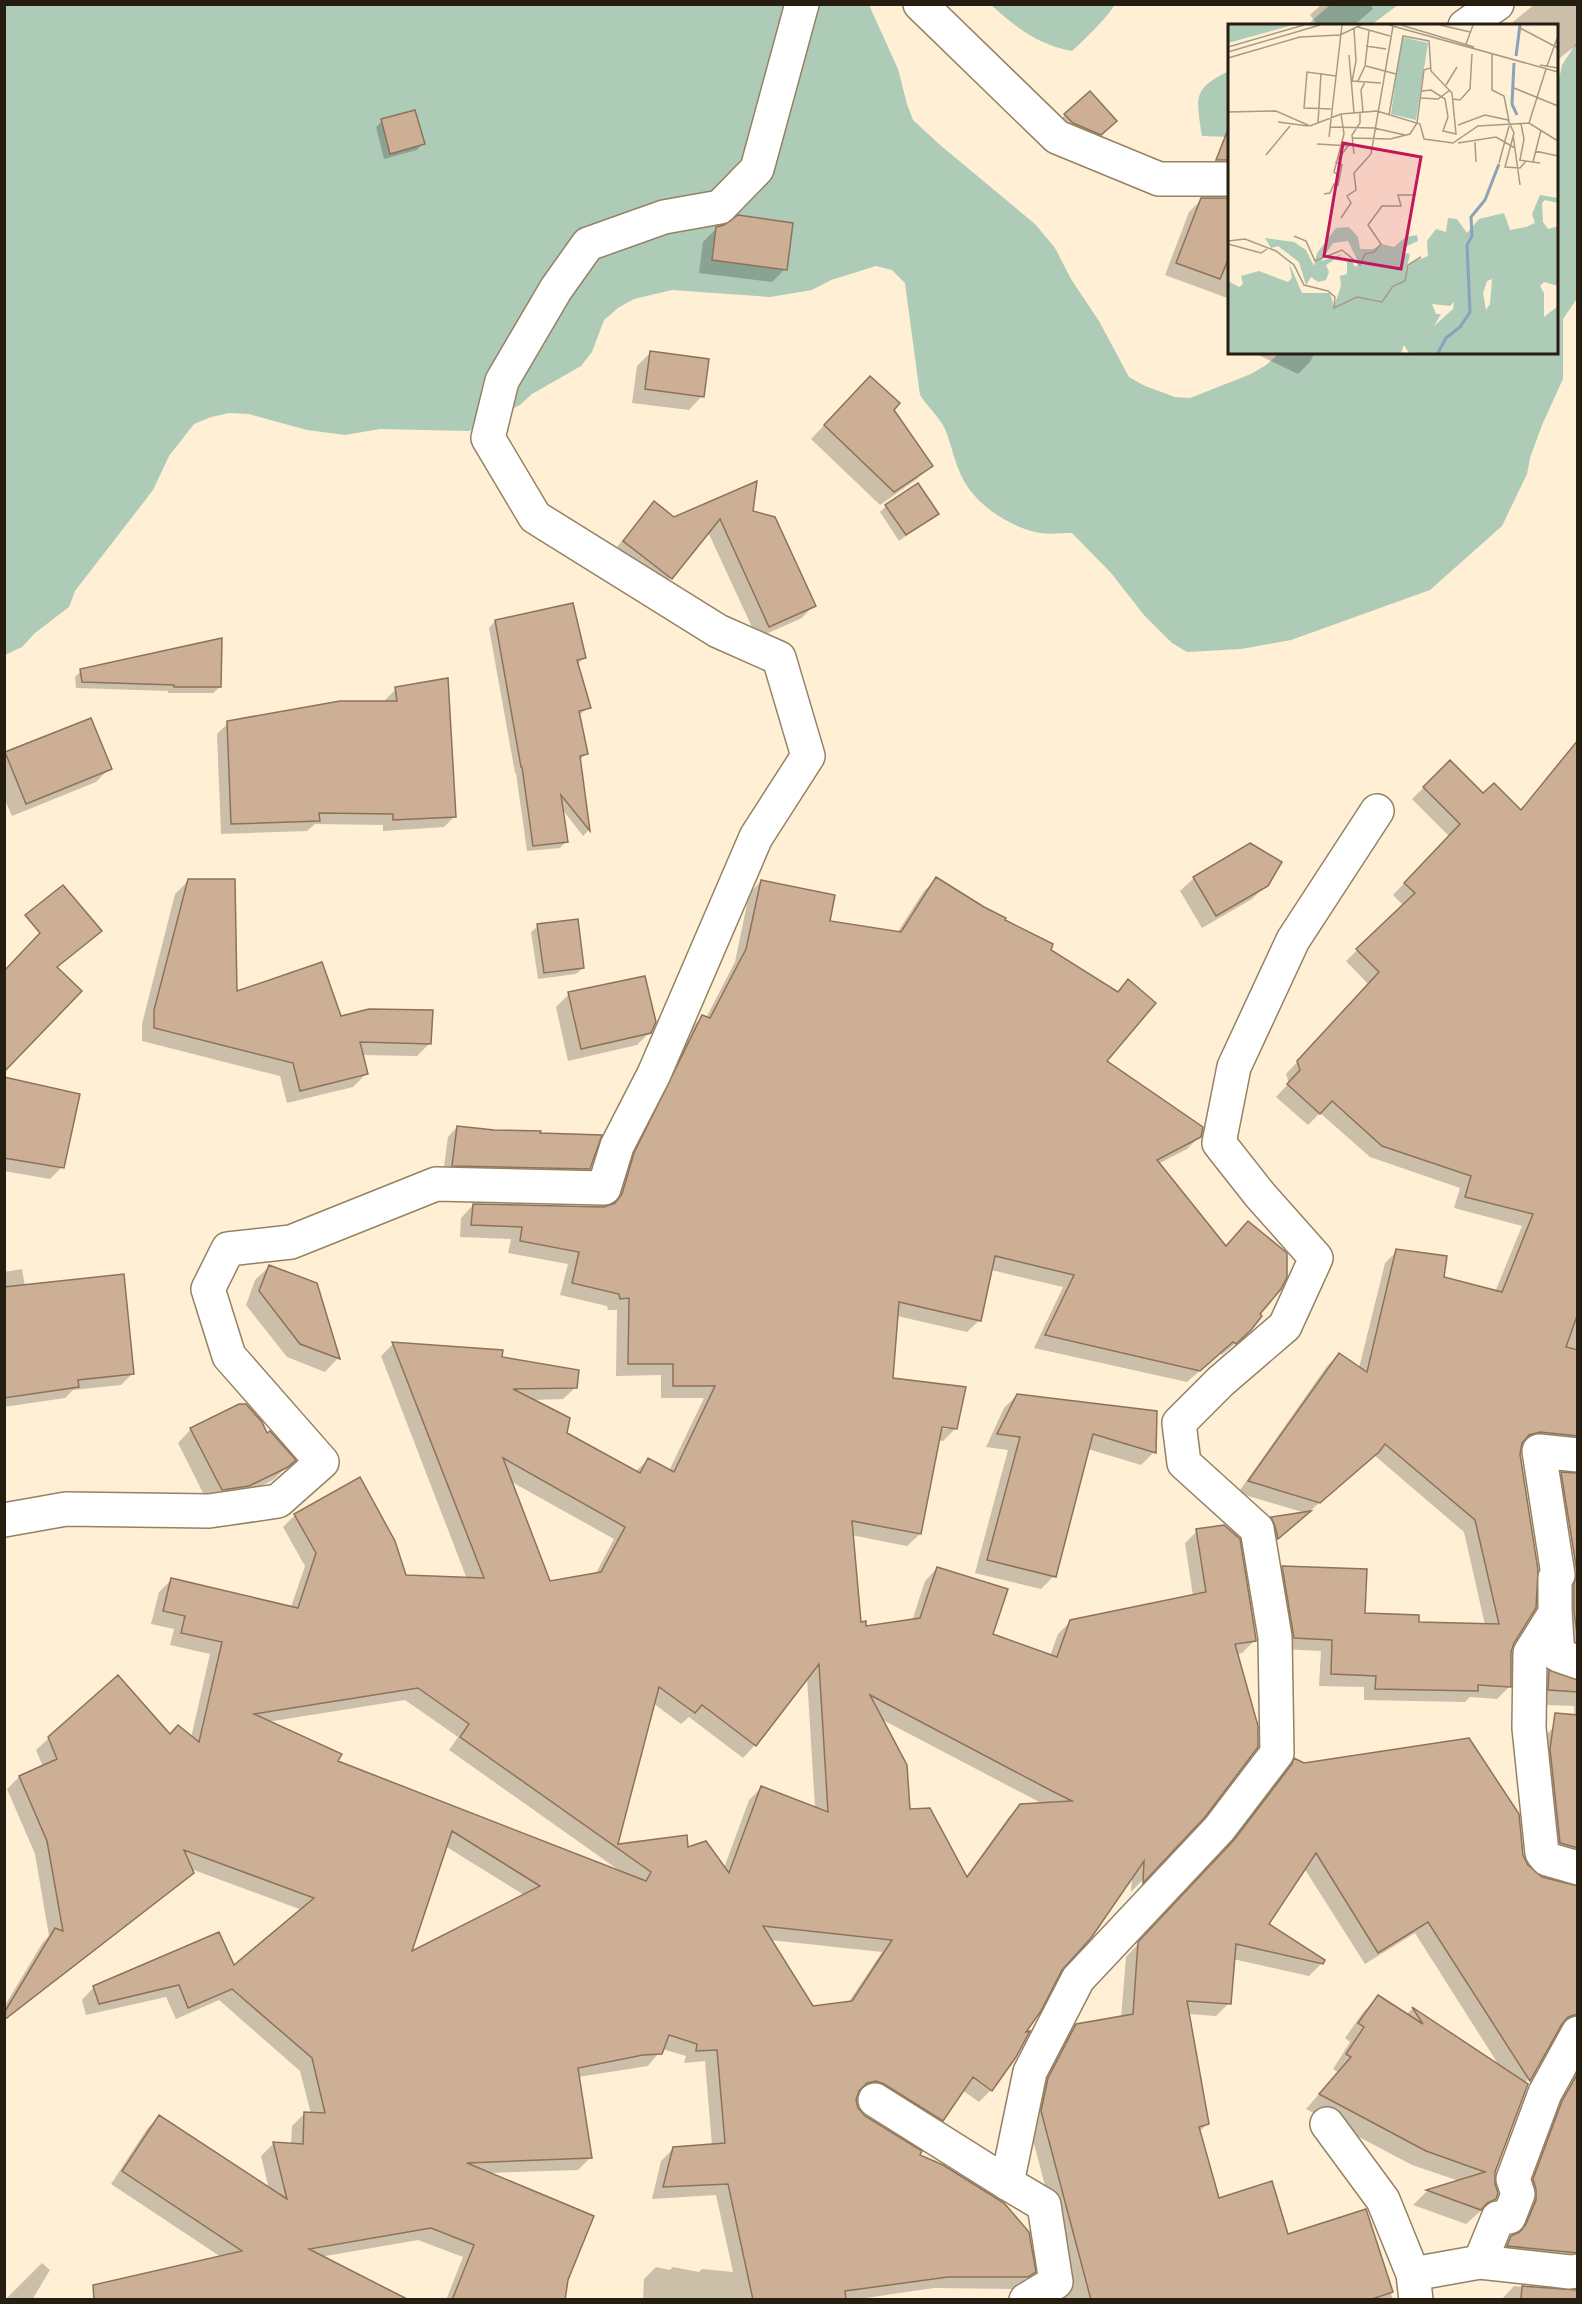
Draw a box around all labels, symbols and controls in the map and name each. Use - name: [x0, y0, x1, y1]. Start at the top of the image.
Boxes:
- inset map: [1228, 24, 1558, 354]

